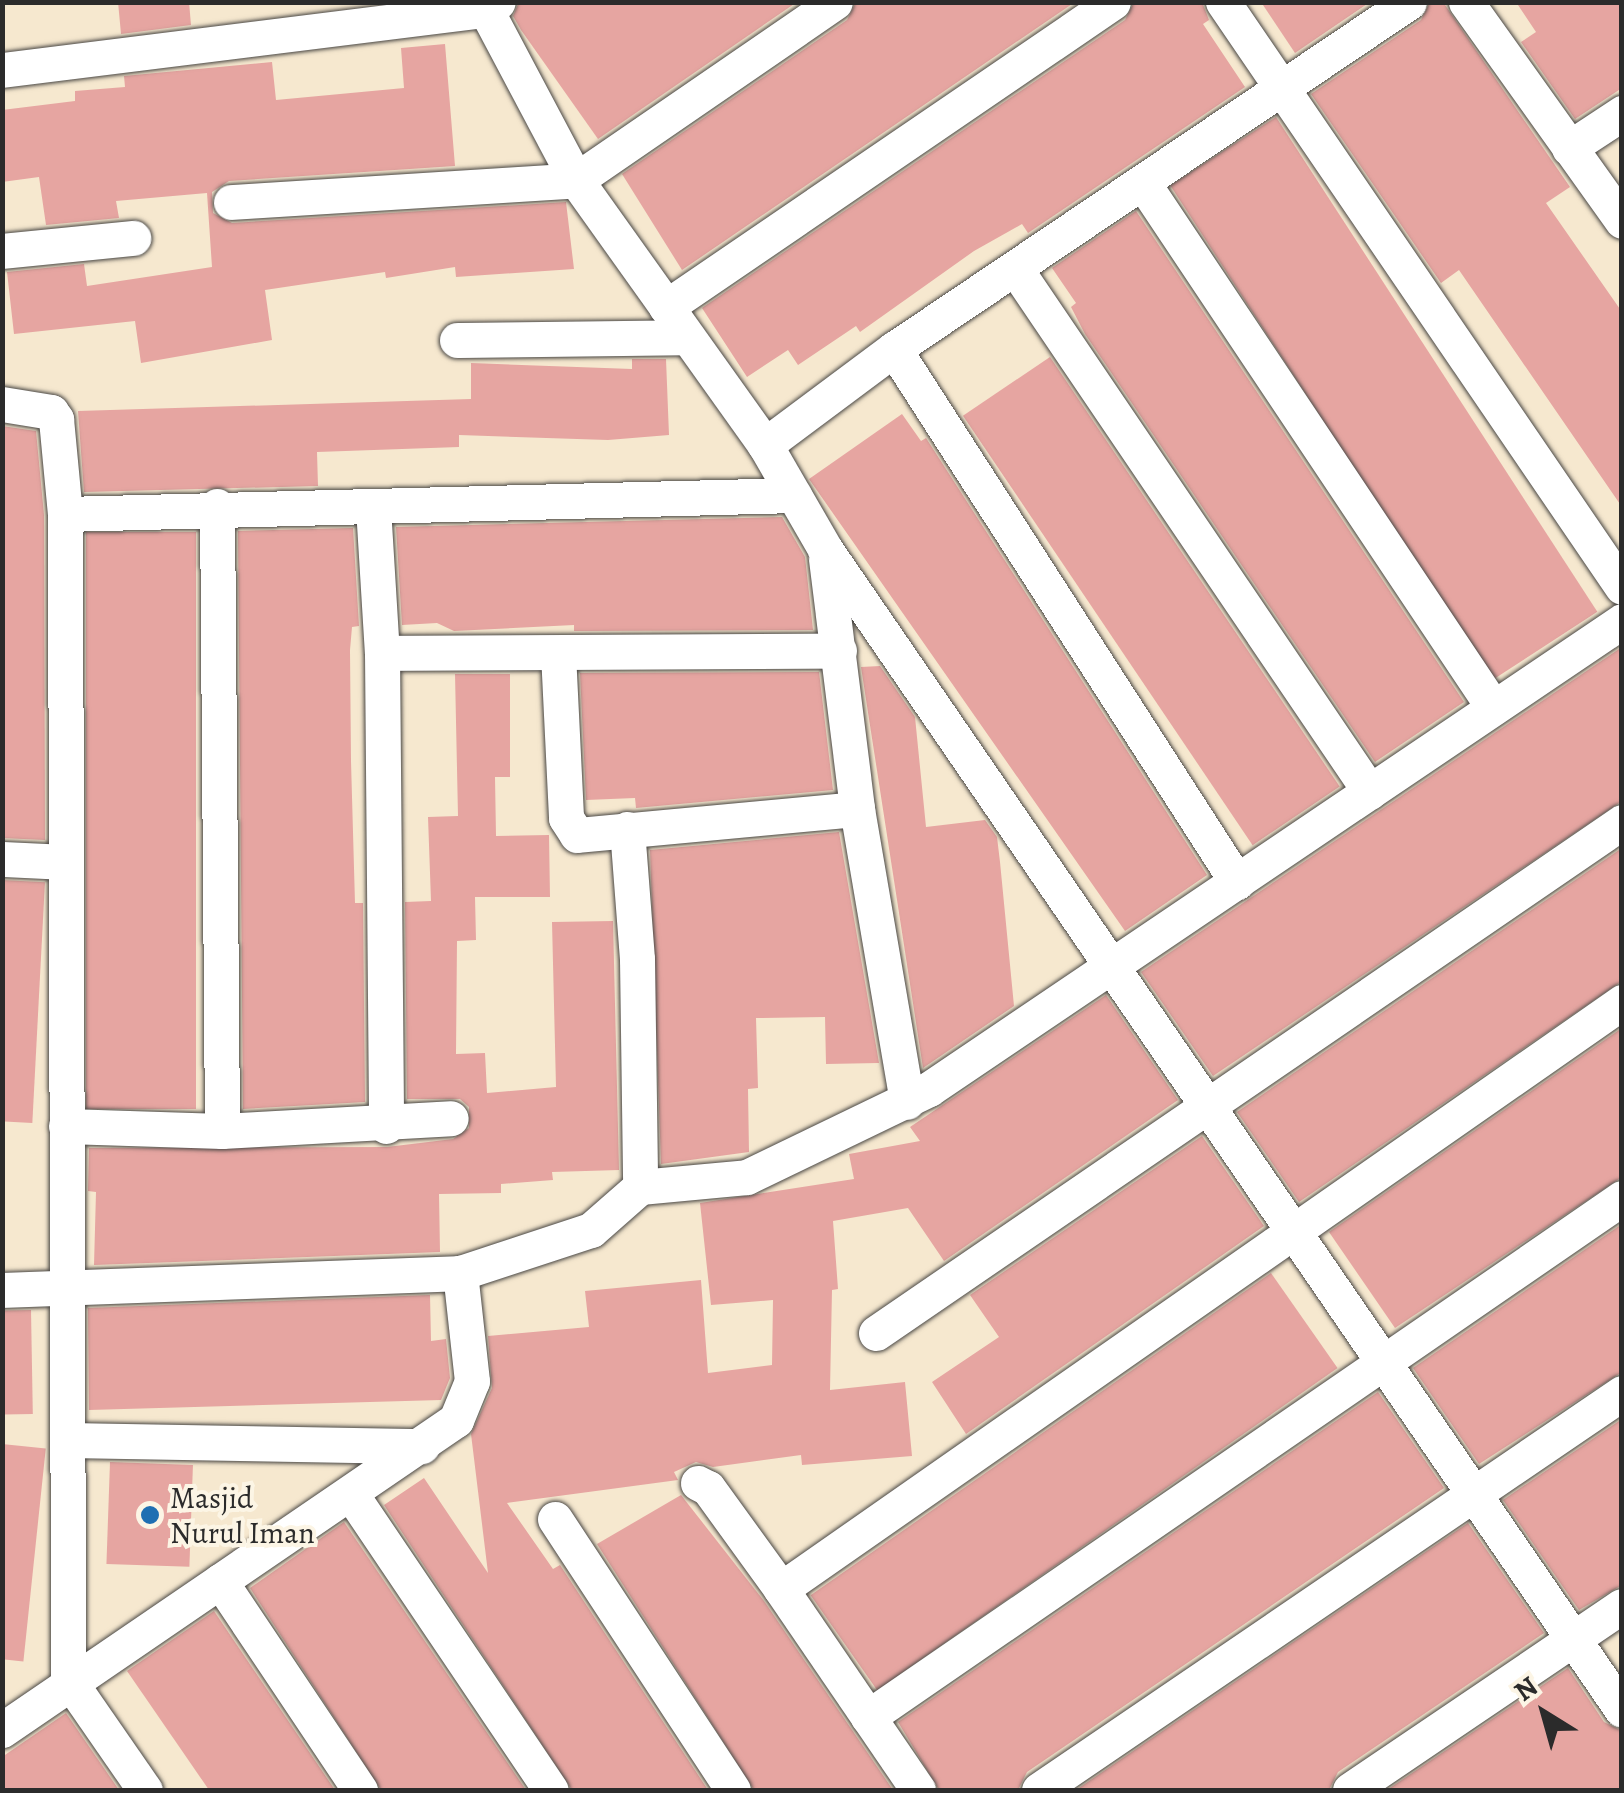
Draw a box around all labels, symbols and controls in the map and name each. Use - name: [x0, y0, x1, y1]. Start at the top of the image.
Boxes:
- place label: Masjid Nurul Iman: [170, 1480, 315, 1550]
- marker: Masjid Nurul Iman: [139, 1504, 161, 1526]
- north arrow: [1494, 1663, 1594, 1763]
- text: N: [1506, 1668, 1546, 1710]

